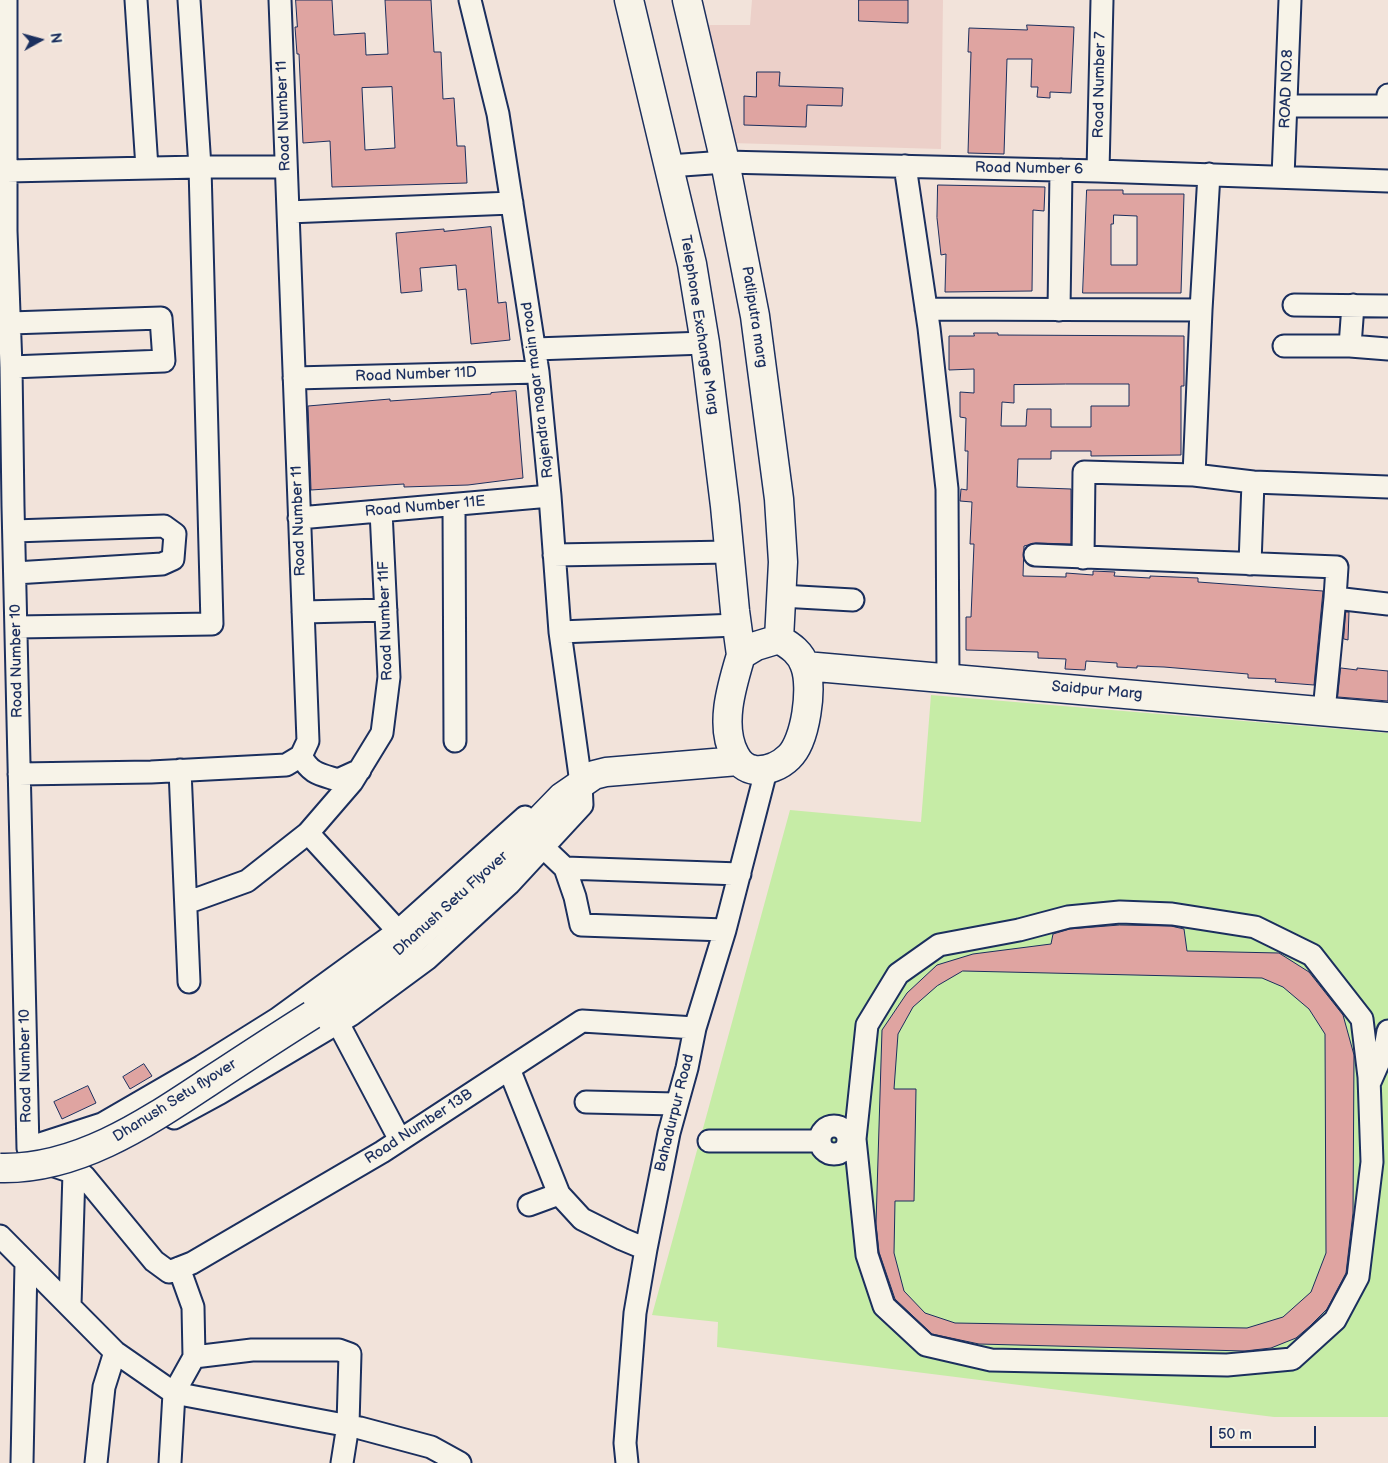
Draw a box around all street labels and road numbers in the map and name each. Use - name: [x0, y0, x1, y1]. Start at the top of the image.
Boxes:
- street label: Road Number 7: [1090, 32, 1110, 138]
- street label: ROAD NO.8: [1277, 49, 1297, 129]
- street label: Road Number 11: [273, 60, 295, 172]
- street label: Road Number 6: [975, 159, 1083, 179]
- street label: Telephone Exchange Marg: [676, 234, 722, 416]
- street label: Patliputra marg: [737, 265, 771, 369]
- street label: Rajendra nagar main road: [518, 301, 558, 479]
- street label: Road Number 11D: [355, 364, 477, 386]
- street label: Road Number 11: [288, 465, 310, 577]
- street label: Road Number 11E: [364, 493, 486, 521]
- street label: Road Number 11F: [375, 561, 397, 681]
- street label: Road Number 10: [7, 604, 27, 718]
- street label: Saidpur Marg: [1051, 678, 1143, 704]
- street label: Dhanush Setu Flyover: [390, 848, 512, 960]
- street label: Road Number 10: [16, 1009, 36, 1123]
- street label: Bahadurpur Road: [652, 1052, 698, 1174]
- street label: Dhanush Setu flyover: [110, 1056, 240, 1146]
- street label: Road Number 13B: [362, 1086, 476, 1168]

